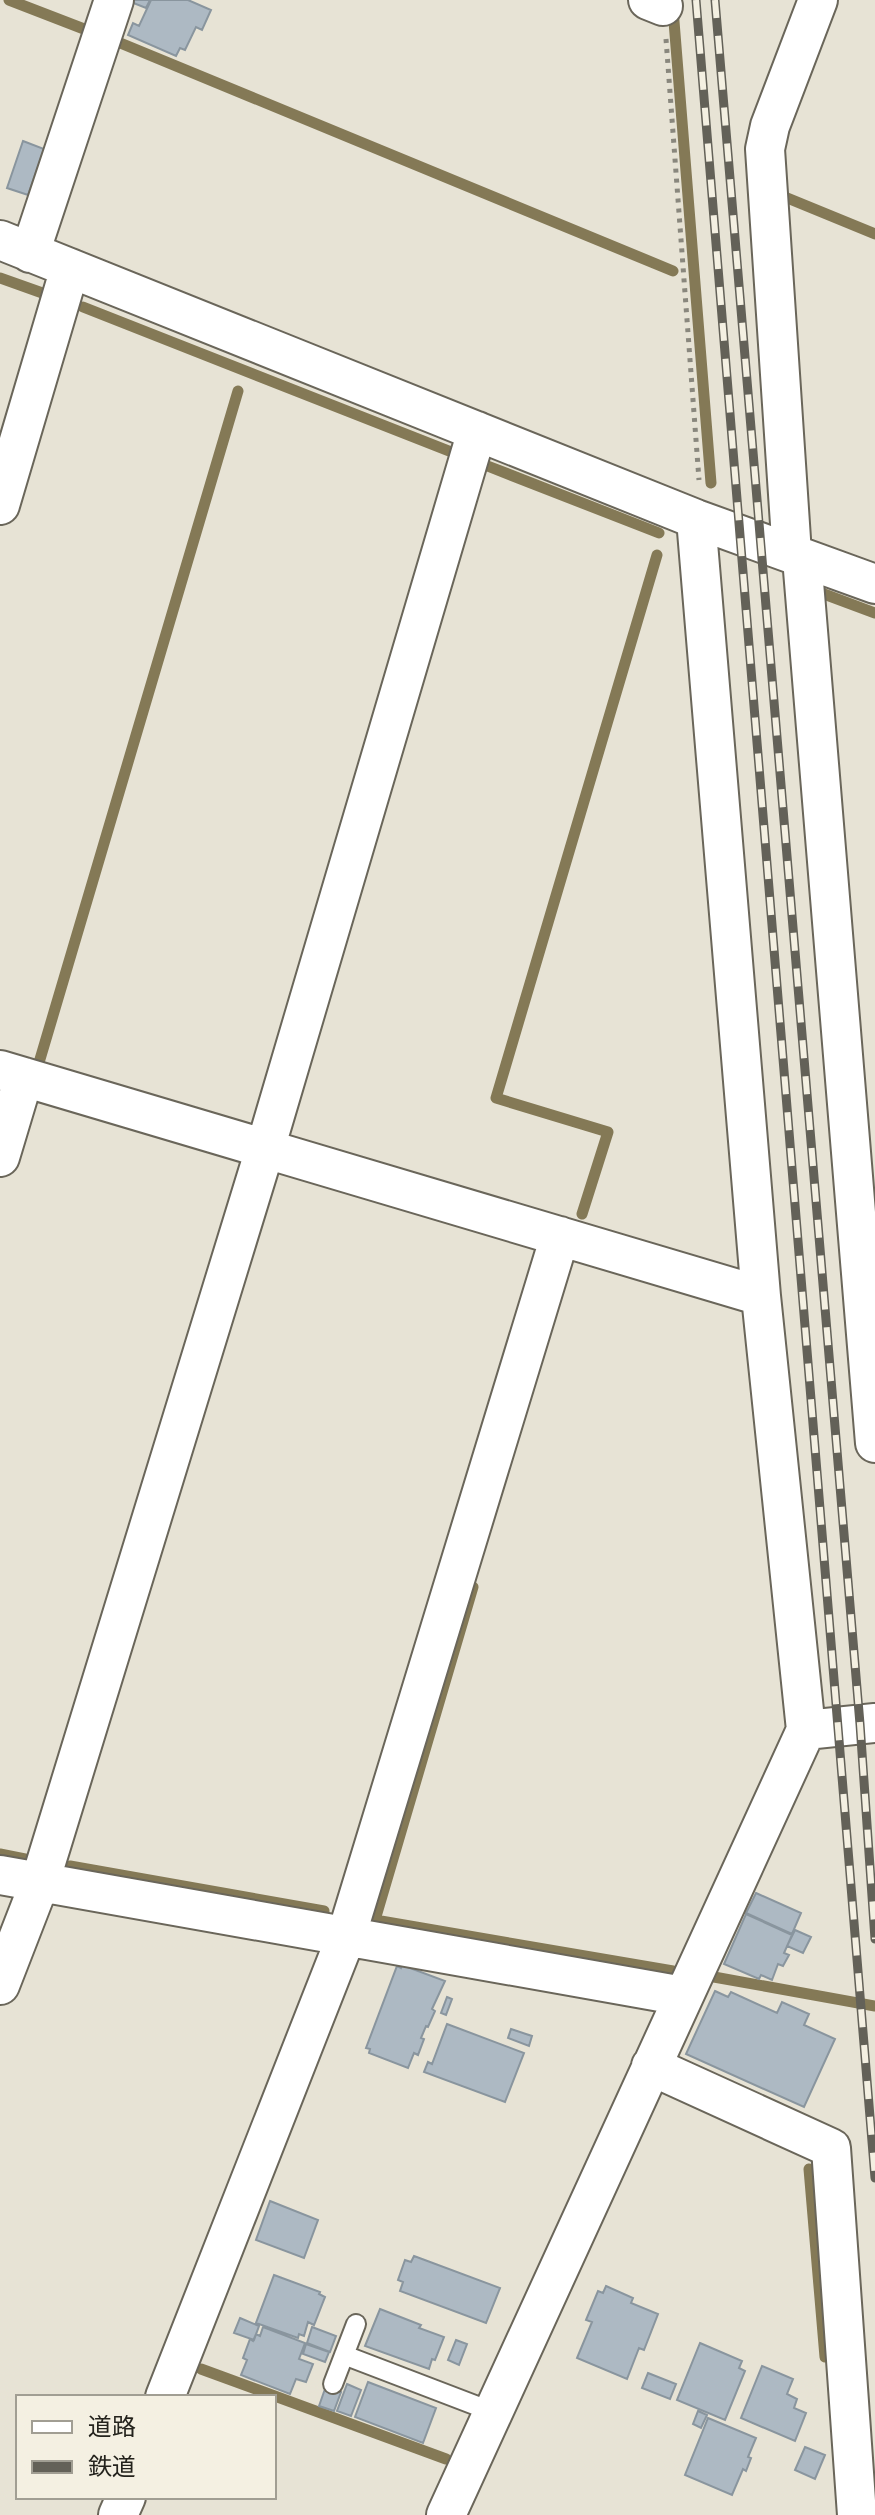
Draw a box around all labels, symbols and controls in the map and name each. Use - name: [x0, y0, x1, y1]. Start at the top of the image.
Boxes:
- legend: [16, 2395, 276, 2499]
- text: 道路: [88, 2413, 136, 2440]
- text: 鉄道: [88, 2453, 136, 2480]

